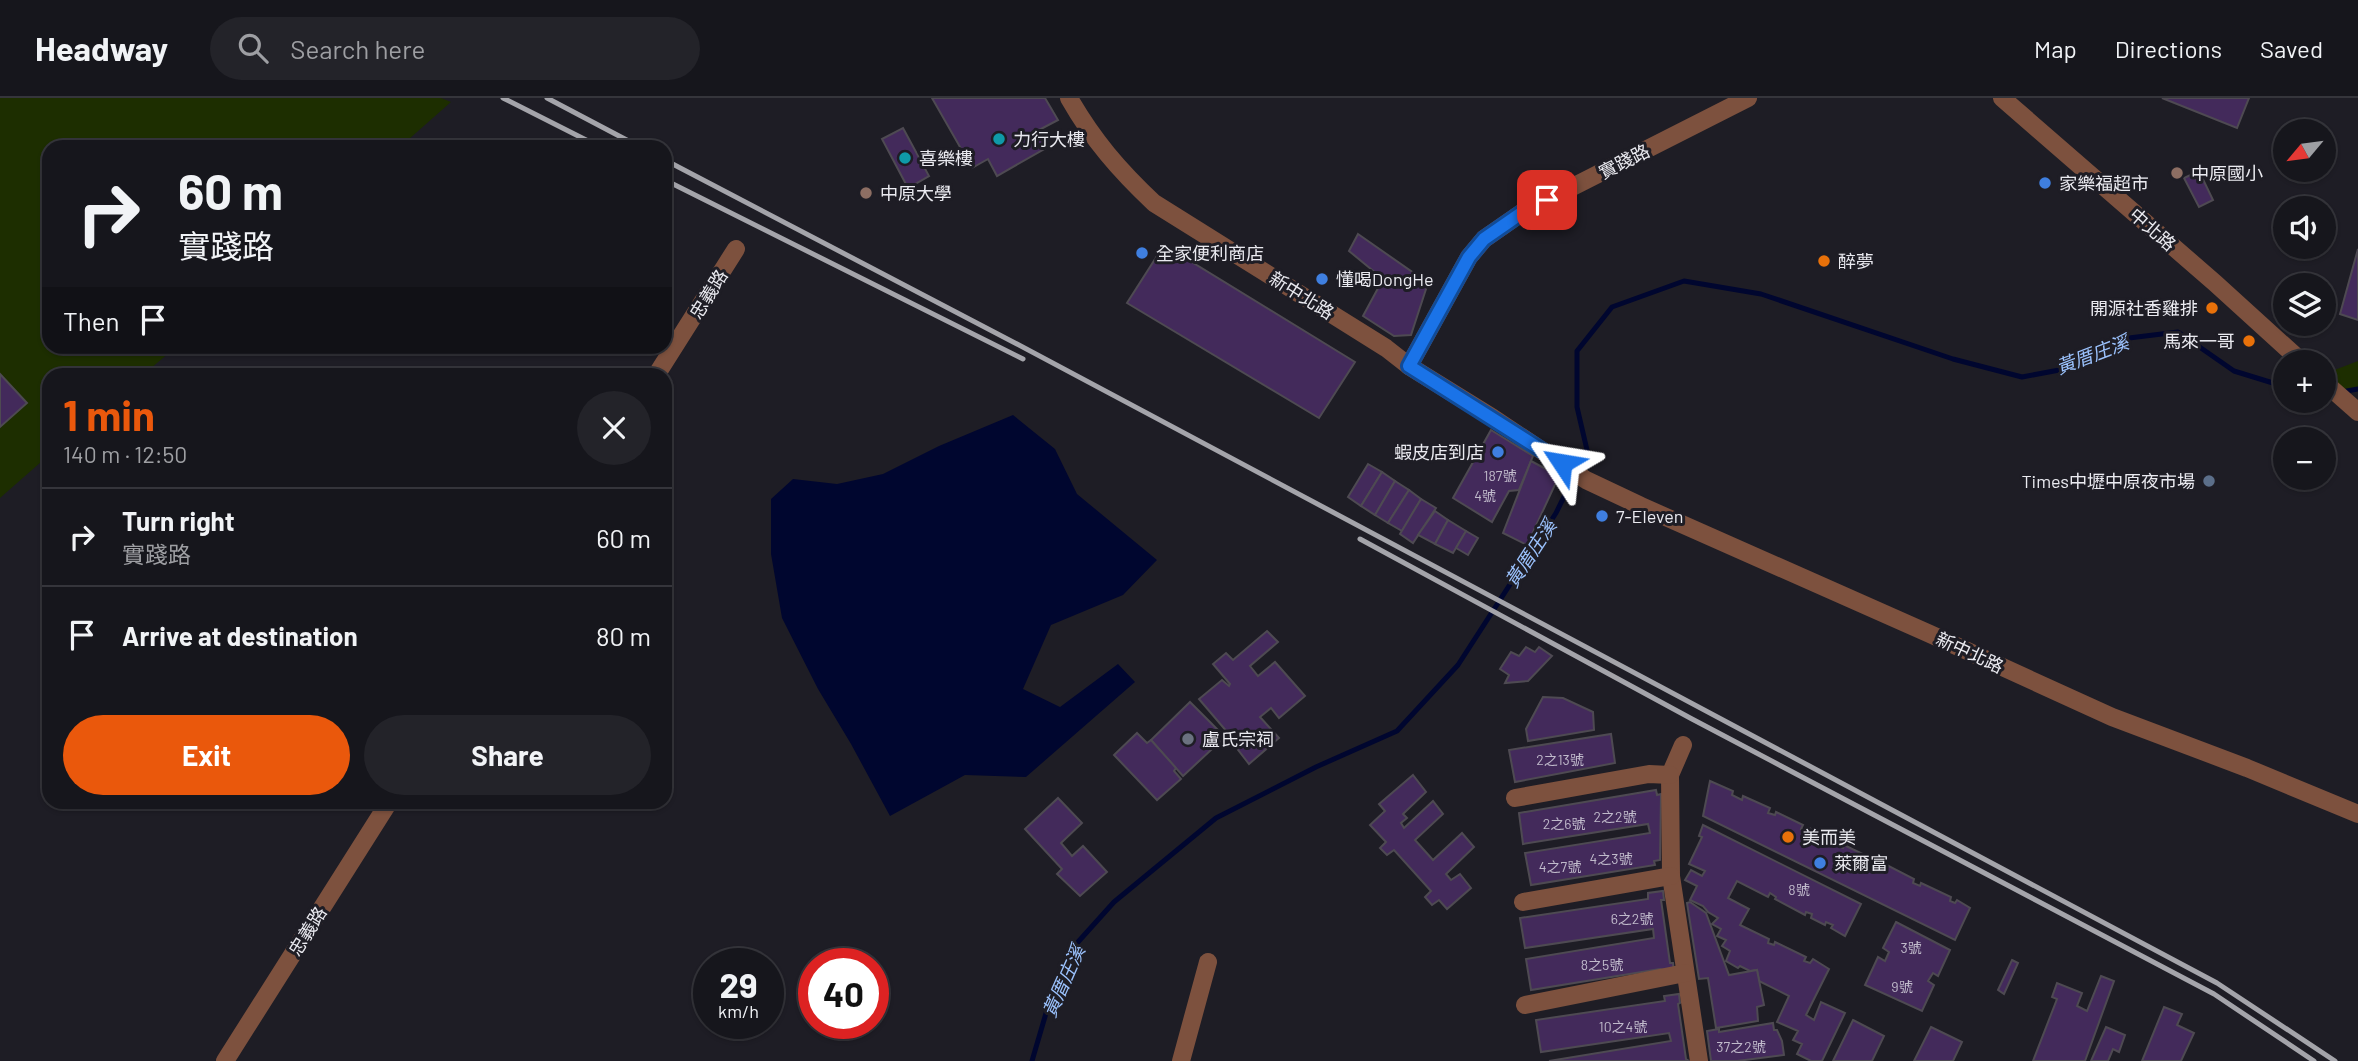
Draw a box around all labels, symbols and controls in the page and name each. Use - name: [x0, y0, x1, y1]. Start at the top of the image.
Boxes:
- search box: [210, 17, 700, 80]
- text: Headway: [35, 28, 168, 68]
- icon: search: [234, 29, 272, 67]
- text: Search here: [290, 33, 425, 64]
- text: Map: [2034, 34, 2077, 63]
- text: Directions: [2115, 34, 2222, 63]
- text: Saved: [2260, 34, 2323, 63]
- north arrow: [2273, 119, 2336, 182]
- map controls: [2273, 119, 2336, 490]
- place label: 力行大樓: [1013, 128, 1085, 150]
- marker: 力行大樓: [991, 131, 1007, 147]
- street label: 實踐路: [1595, 139, 1653, 183]
- place label: 喜樂樓: [919, 147, 973, 169]
- marker: 喜樂樓: [897, 150, 913, 166]
- text: 60 m: [178, 161, 283, 220]
- place label: 中原國小: [2191, 162, 2263, 184]
- marker: 中原國小: [2169, 165, 2185, 181]
- icon: right: [63, 168, 154, 259]
- pin: [1517, 170, 1577, 230]
- place label: 家樂福超市: [2059, 172, 2149, 194]
- marker: 家樂福超市: [2037, 175, 2053, 191]
- icon: arrive: [1528, 181, 1566, 219]
- place label: 中原大學: [880, 182, 952, 204]
- marker: 中原大學: [858, 185, 874, 201]
- button: sound: [2273, 196, 2336, 259]
- street label: 中北路: [2125, 203, 2181, 255]
- text: 實踐路: [178, 226, 274, 264]
- place label: 全家便利商店: [1156, 242, 1264, 264]
- marker: 全家便利商店: [1134, 245, 1150, 261]
- place label: 醉夢: [1838, 250, 1874, 272]
- marker: 醉夢: [1816, 253, 1832, 269]
- street label: 忠義路: [684, 265, 732, 323]
- street label: 新中北路: [1266, 267, 1338, 323]
- place label: 懂喝DongHe: [1336, 268, 1434, 290]
- marker: 懂喝DongHe: [1314, 271, 1330, 287]
- button: layers: [2273, 273, 2336, 336]
- place label: 開源社香雞排: [2090, 297, 2198, 319]
- marker: 開源社香雞排: [2204, 300, 2220, 316]
- icon: arrive: [134, 301, 172, 339]
- text: Then: [63, 305, 120, 336]
- water label: 黃厝庄溪: [2052, 329, 2134, 378]
- place label: 馬來一哥: [2163, 330, 2235, 352]
- marker: 馬來一哥: [2241, 333, 2257, 349]
- button: +: [2273, 350, 2336, 413]
- text: 1 min: [63, 389, 155, 439]
- button: close: [577, 391, 651, 465]
- position arrow: [1525, 426, 1599, 500]
- button: −: [2273, 427, 2336, 490]
- text: 140 m · 12:50: [63, 440, 187, 468]
- place label: 蝦皮店到店: [1394, 441, 1484, 463]
- marker: 蝦皮店到店: [1490, 444, 1506, 460]
- house number: 187號: [1484, 467, 1516, 484]
- place label: Times中壢中原夜市場: [2022, 470, 2195, 492]
- marker: Times中壢中原夜市場: [2201, 473, 2217, 489]
- house number: 4號: [1474, 487, 1496, 504]
- text: Turn right: [122, 505, 235, 536]
- place label: 7-Eleven: [1616, 505, 1684, 527]
- marker: 7-Eleven: [1594, 508, 1610, 524]
- water label: 黃厝庄溪: [1500, 512, 1562, 591]
- icon: right: [63, 518, 101, 556]
- text: 60 m: [596, 522, 651, 553]
- text: 實踐路: [122, 540, 191, 568]
- icon: arrive: [63, 616, 101, 654]
- text: Arrive at destination: [122, 620, 358, 651]
- text: 80 m: [596, 620, 651, 651]
- street label: 新中北路: [1933, 627, 2007, 677]
- button: Exit: [63, 715, 350, 795]
- button: Share: [364, 715, 651, 795]
- place label: 盧氏宗祠: [1202, 728, 1274, 750]
- marker: 盧氏宗祠: [1180, 731, 1196, 747]
- house number: 2之13號: [1536, 751, 1584, 768]
- house number: 2之2號: [1593, 808, 1637, 825]
- house number: 2之6號: [1543, 815, 1585, 832]
- place label: 美而美: [1802, 826, 1856, 848]
- marker: 美而美: [1780, 829, 1796, 845]
- house number: 4之3號: [1590, 850, 1632, 867]
- place label: 萊爾富: [1834, 852, 1888, 874]
- marker: 萊爾富: [1812, 855, 1828, 871]
- house number: 4之7號: [1539, 858, 1581, 875]
- house number: 8號: [1788, 881, 1810, 898]
- street label: 忠義路: [283, 902, 331, 960]
- house number: 6之2號: [1611, 910, 1653, 927]
- water label: 黃厝庄溪: [1037, 939, 1090, 1020]
- house number: 3號: [1900, 939, 1922, 956]
- speed limit sign: 40: [798, 948, 889, 1039]
- house number: 8之5號: [1581, 956, 1623, 973]
- text: 29: [719, 963, 758, 1005]
- house number: 9號: [1891, 978, 1913, 995]
- text: km/h: [718, 1000, 759, 1022]
- house number: 10之4號: [1599, 1018, 1647, 1035]
- house number: 37之2號: [1716, 1038, 1766, 1055]

